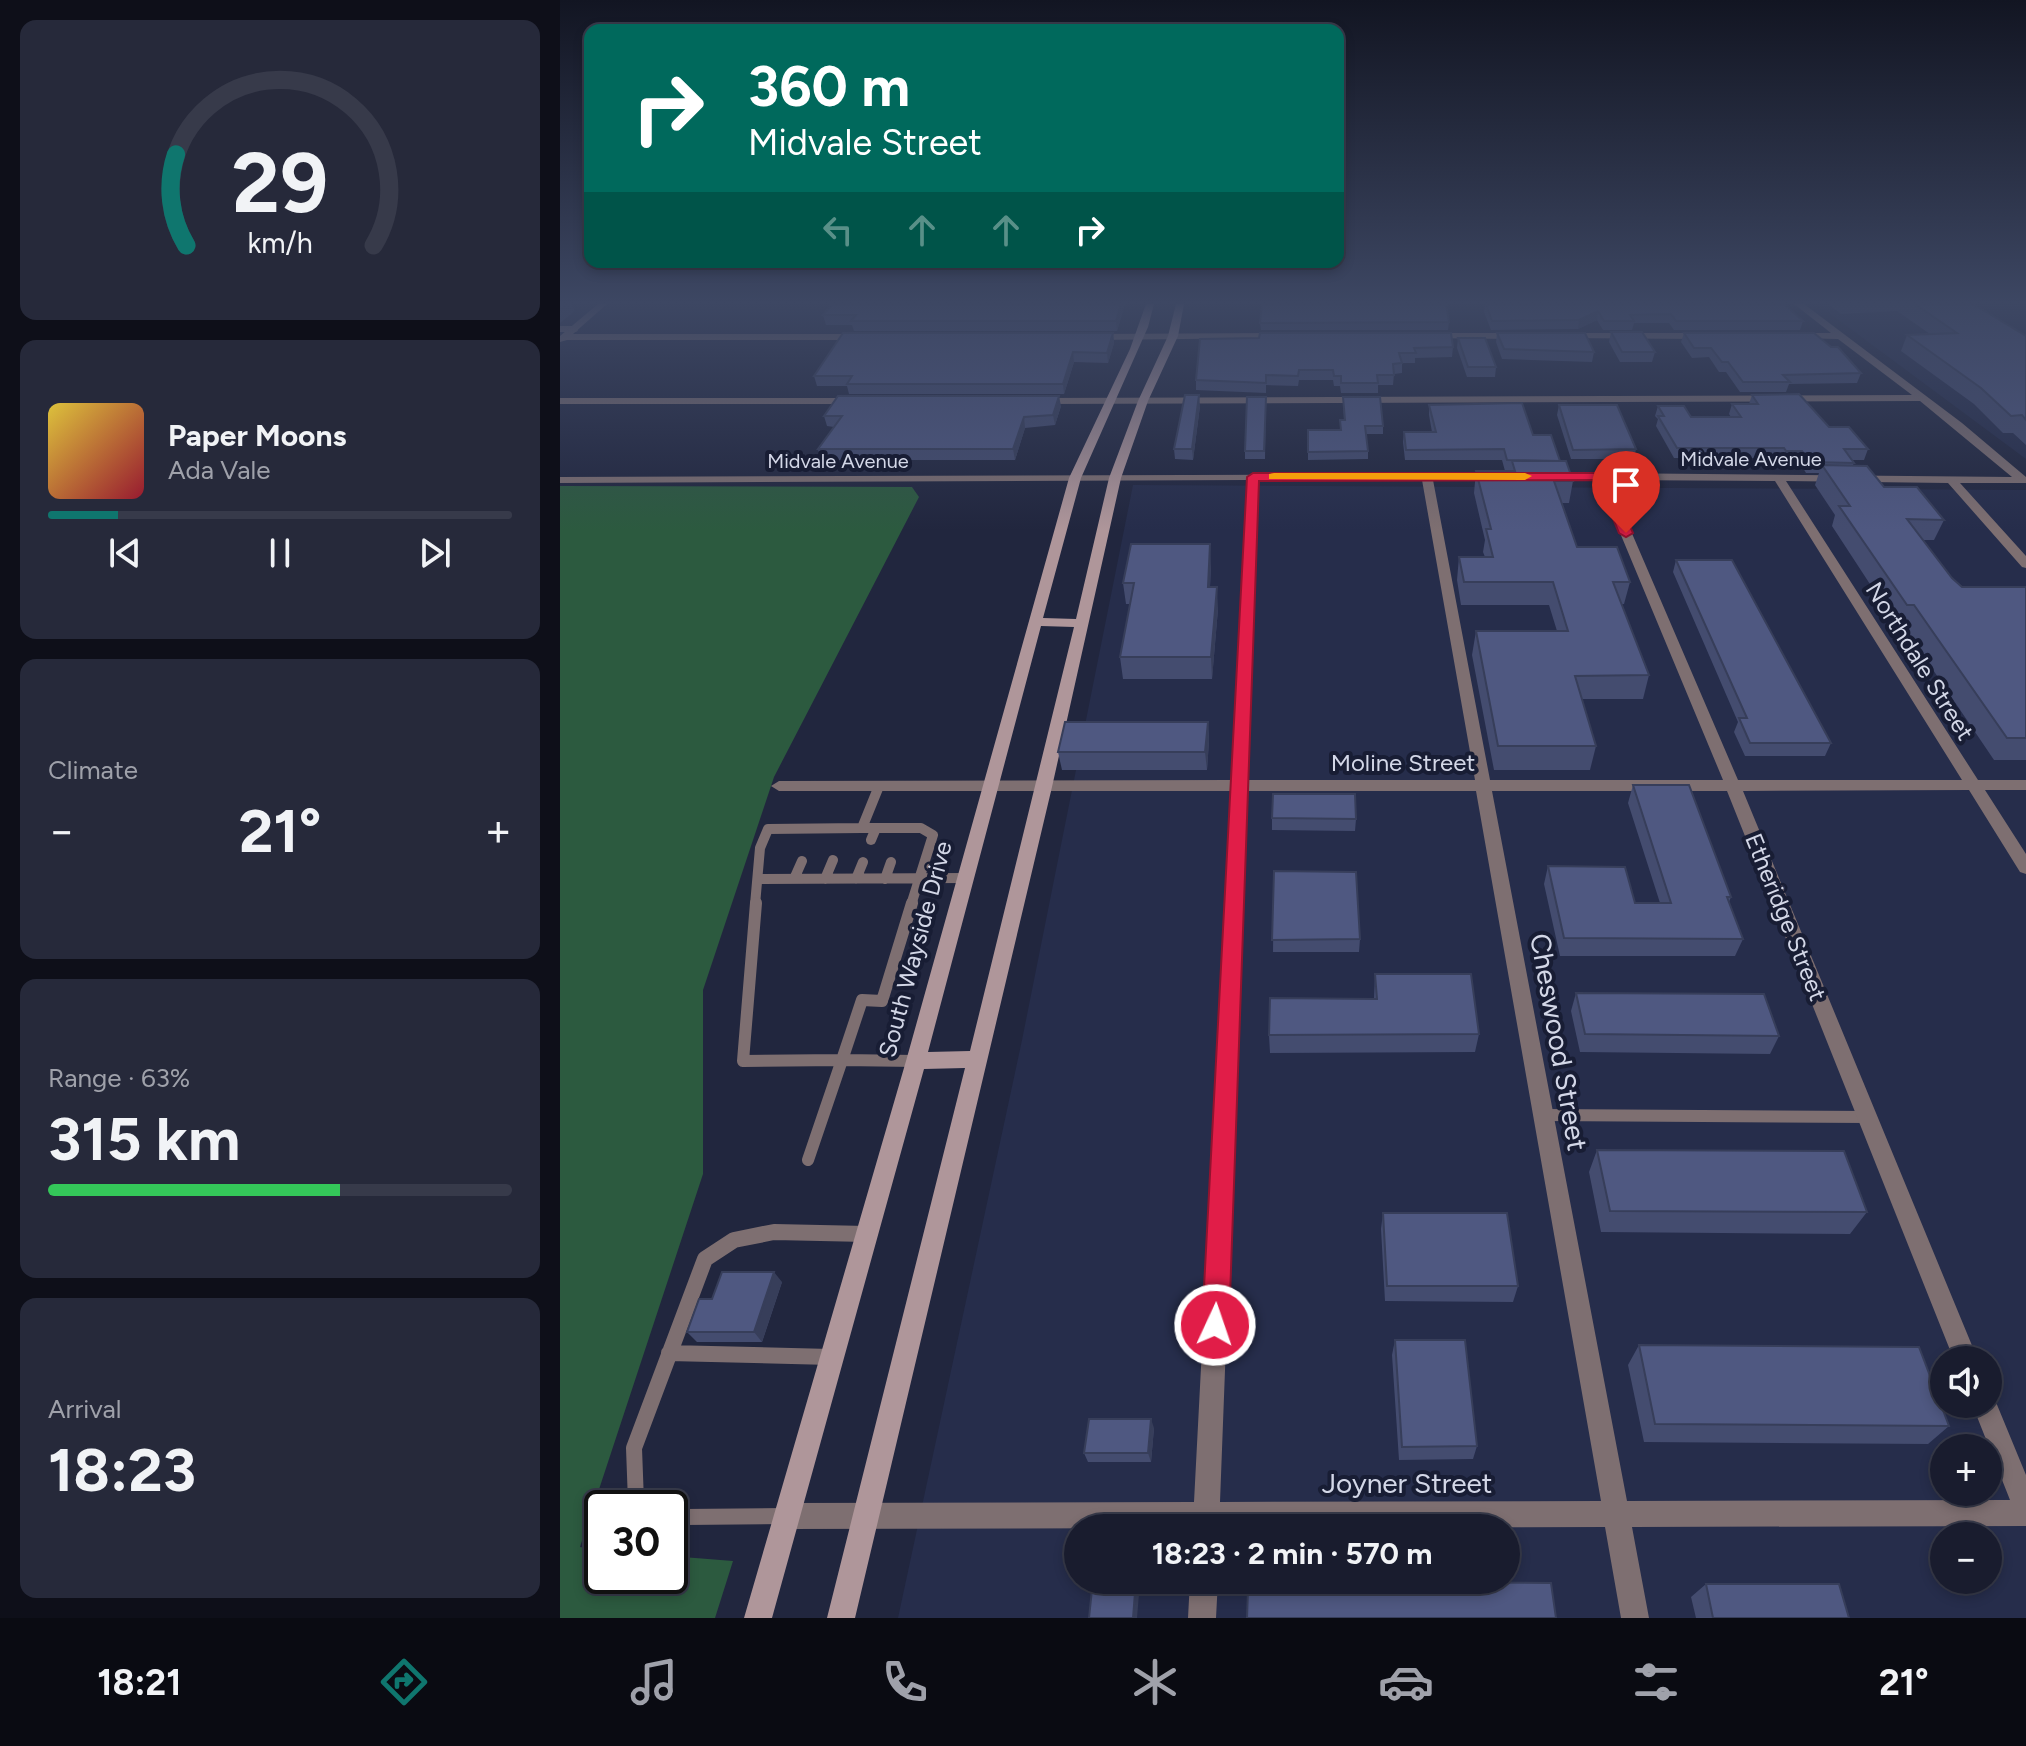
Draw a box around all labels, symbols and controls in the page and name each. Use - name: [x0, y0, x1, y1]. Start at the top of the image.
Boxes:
- text: 360 m: [748, 53, 910, 120]
- icon: right: [616, 56, 720, 160]
- text: Midvale Street: [748, 121, 982, 164]
- text: 29: [232, 132, 328, 232]
- icon: left: [816, 208, 860, 252]
- icon: ahead: [900, 208, 944, 252]
- icon: ahead: [984, 208, 1028, 252]
- icon: right: [1068, 208, 1112, 252]
- text: km/h: [247, 226, 313, 260]
- text: Paper Moons: [168, 417, 347, 454]
- street label: Midvale Avenue: [1680, 447, 1822, 471]
- street label: Midvale Avenue: [767, 449, 909, 473]
- pin: [1592, 451, 1660, 533]
- text: Ada Vale: [168, 454, 271, 486]
- icon: arrive: [1604, 463, 1648, 507]
- icon: previous: [103, 531, 147, 575]
- icon: pause: [258, 531, 302, 575]
- icon: next: [413, 531, 457, 575]
- street label: Northdale Street: [1860, 577, 1980, 745]
- street label: Moline Street: [1331, 748, 1475, 777]
- text: Climate: [48, 754, 138, 786]
- text: 21°: [239, 795, 321, 867]
- text: −: [48, 804, 75, 857]
- text: +: [485, 804, 512, 857]
- street label: Etheridge Street: [1739, 829, 1833, 1005]
- street label: South Wayside Drive: [872, 838, 958, 1060]
- street label: Cheswood Street: [1523, 931, 1595, 1153]
- text: Range · 63%: [48, 1062, 190, 1094]
- text: 315 km: [48, 1103, 240, 1175]
- position arrow: [1173, 1283, 1257, 1367]
- map controls: [1930, 1346, 2002, 1594]
- button: sound: [1930, 1346, 2002, 1418]
- text: Arrival: [48, 1393, 121, 1425]
- text: 18:23: [48, 1434, 196, 1506]
- button: +: [1930, 1434, 2002, 1506]
- street label: Joyner Street: [1322, 1466, 1492, 1500]
- speed limit sign: 30: [584, 1490, 688, 1594]
- button: −: [1930, 1522, 2002, 1594]
- text: 18:23 · 2 min · 570 m: [1152, 1535, 1432, 1572]
- icon: directions: [376, 1654, 432, 1710]
- icon: music: [626, 1654, 682, 1710]
- icon: phone: [877, 1654, 933, 1710]
- icon: climate: [1127, 1654, 1183, 1710]
- icon: car: [1378, 1654, 1434, 1710]
- icon: filters: [1628, 1654, 1684, 1710]
- text: 18:21: [97, 1661, 181, 1704]
- text: 21°: [1879, 1661, 1929, 1704]

